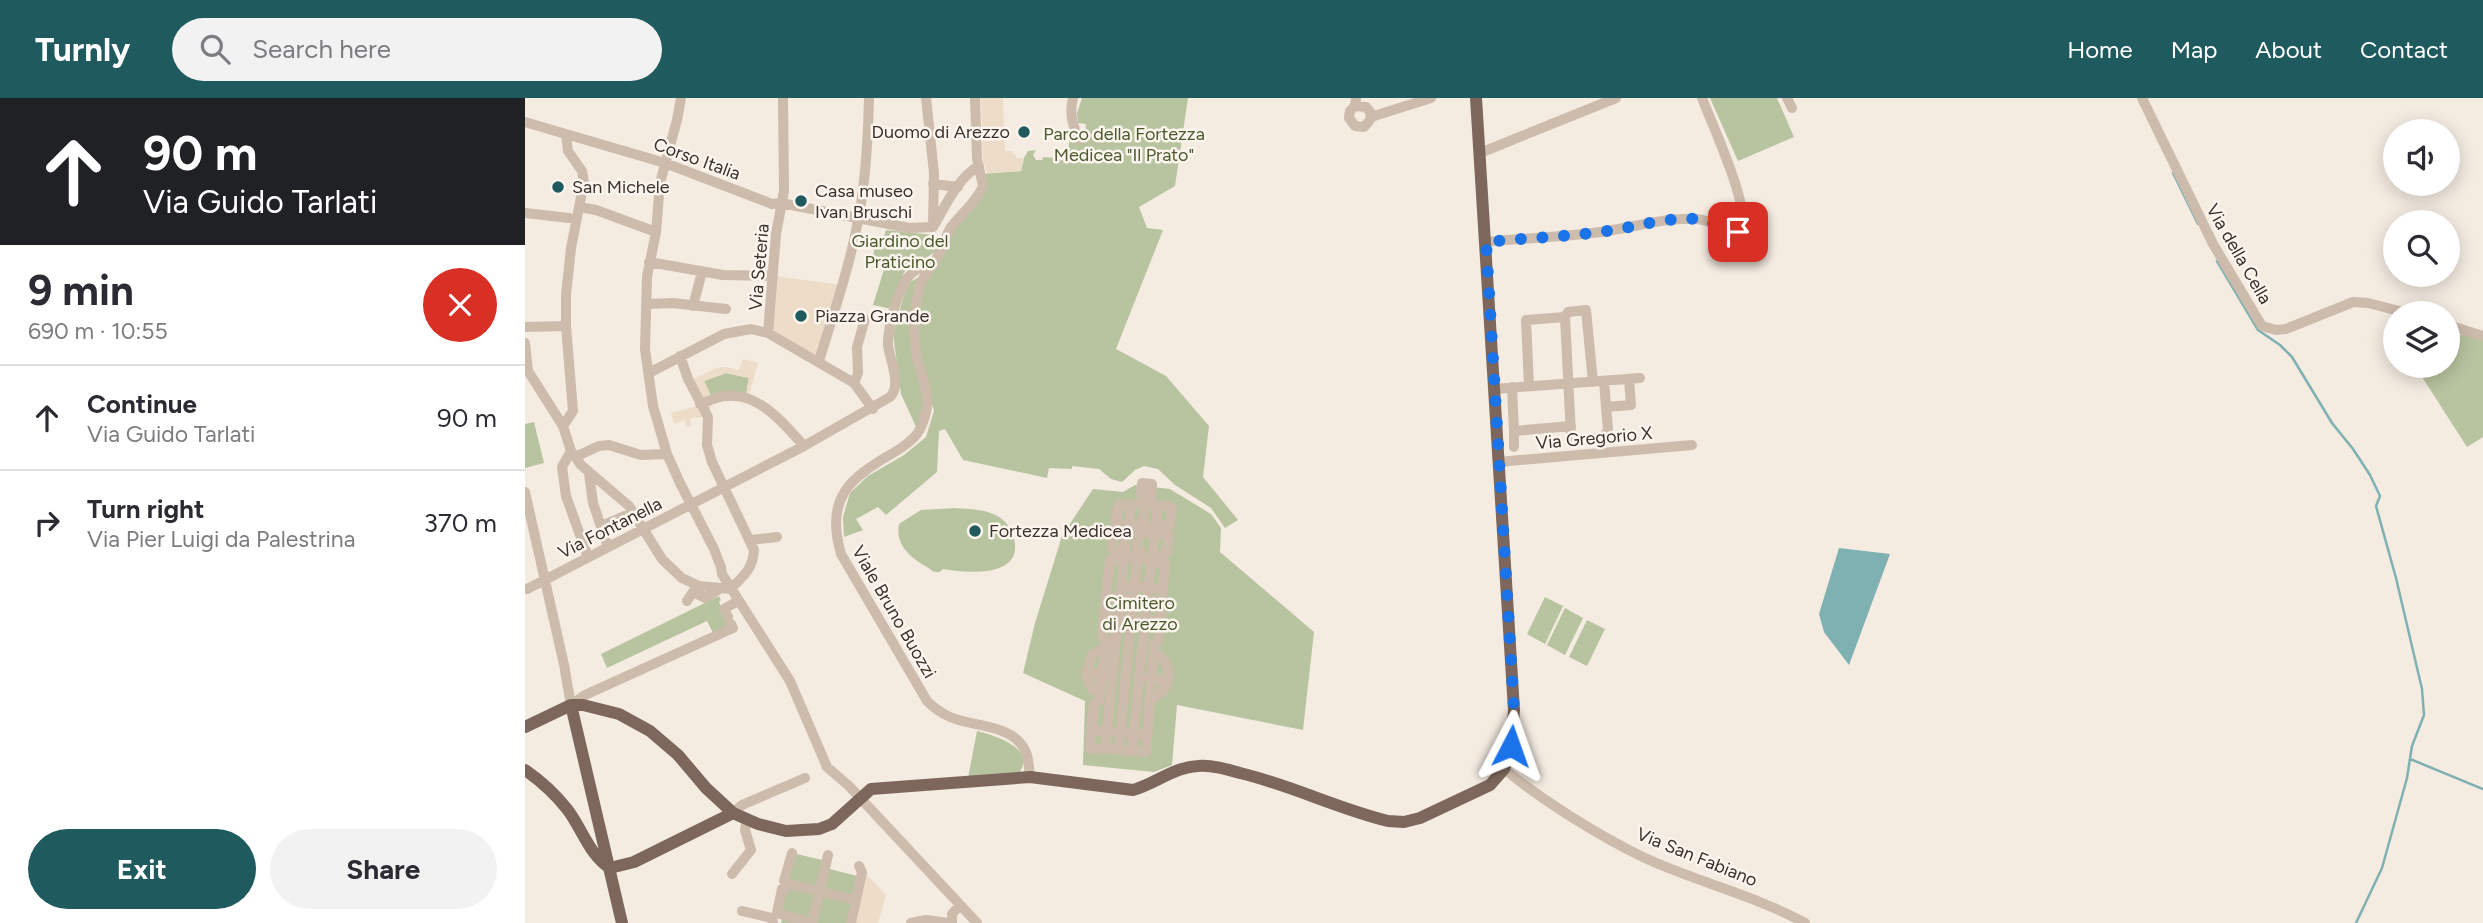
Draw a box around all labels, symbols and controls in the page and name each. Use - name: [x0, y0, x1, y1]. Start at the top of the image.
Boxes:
- search box: [172, 18, 662, 81]
- text: Turnly: [35, 30, 130, 69]
- icon: search: [196, 30, 234, 68]
- text: Search here: [252, 33, 391, 65]
- text: Home: [2067, 35, 2133, 64]
- text: Map: [2171, 35, 2217, 64]
- text: About: [2255, 35, 2322, 64]
- text: Contact: [2360, 35, 2448, 64]
- map controls: [2383, 119, 2460, 378]
- button: sound: [2383, 119, 2460, 196]
- place label: Duomo di Arezzo: [872, 121, 1010, 143]
- text: 90 m: [143, 123, 258, 182]
- park label: Parco della Fortezza Medicea "Il Prato": [1043, 123, 1205, 166]
- marker: Duomo di Arezzo: [1016, 124, 1032, 140]
- icon: ahead: [28, 126, 119, 217]
- street label: Corso Italia: [651, 133, 743, 185]
- place label: San Michele: [572, 176, 670, 198]
- marker: San Michele: [550, 179, 566, 195]
- place label: Casa museo Ivan Bruschi: [815, 180, 913, 223]
- text: Via Guido Tarlati: [143, 183, 377, 221]
- marker: Casa museo Ivan Bruschi: [793, 193, 809, 209]
- street label: Via della Cella: [2201, 200, 2277, 308]
- pin: [1708, 202, 1768, 262]
- button: search: [2383, 210, 2460, 287]
- icon: arrive: [1719, 213, 1757, 251]
- street label: Via Seteria: [744, 223, 774, 311]
- park label: Giardino del Praticino: [851, 230, 949, 273]
- text: 9 min: [28, 265, 134, 316]
- button: close: [423, 268, 497, 342]
- button: layers: [2383, 301, 2460, 378]
- place label: Piazza Grande: [815, 305, 930, 327]
- marker: Piazza Grande: [793, 308, 809, 324]
- text: 690 m · 10:55: [28, 317, 168, 345]
- text: Continue: [87, 388, 197, 420]
- icon: ahead: [28, 399, 66, 437]
- text: 90 m: [437, 402, 497, 434]
- text: Via Guido Tarlati: [87, 420, 255, 448]
- street label: Via Gregorio X: [1535, 422, 1653, 454]
- street label: Via Fontanella: [555, 492, 665, 564]
- text: Turn right: [87, 493, 204, 525]
- icon: right: [28, 504, 66, 542]
- text: 370 m: [424, 507, 497, 539]
- place label: Fortezza Medicea: [989, 520, 1132, 542]
- marker: Fortezza Medicea: [967, 523, 983, 539]
- text: Via Pier Luigi da Palestrina: [87, 525, 355, 553]
- street label: Viale Bruno Buozzi: [847, 542, 941, 682]
- park label: Cimitero di Arezzo: [1102, 592, 1178, 635]
- position arrow: [1474, 709, 1548, 783]
- street label: Via San Fabiano: [1633, 823, 1761, 891]
- button: Exit: [28, 829, 256, 909]
- button: Share: [270, 829, 497, 909]

